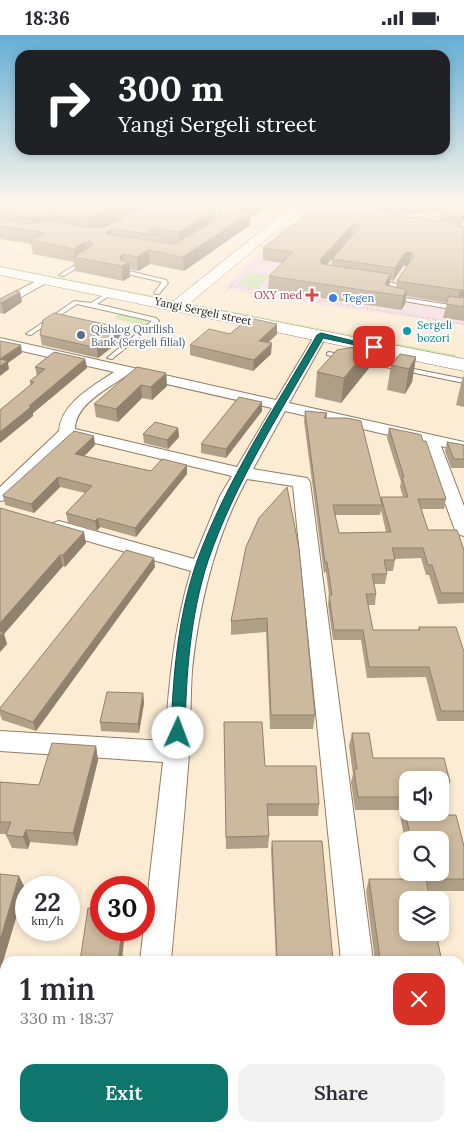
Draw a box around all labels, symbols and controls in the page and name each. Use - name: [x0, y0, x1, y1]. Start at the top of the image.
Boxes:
- text: 18:36: [25, 6, 70, 30]
- text: 300 m: [118, 66, 224, 111]
- icon: right: [35, 70, 100, 135]
- text: Yangi Sergeli street: [118, 110, 316, 138]
- place label: OXY med: [254, 288, 302, 302]
- marker: OXY med: [306, 289, 318, 301]
- place label: Tegen: [343, 291, 374, 305]
- marker: Tegen: [327, 292, 339, 304]
- street label: Yangi Sergeli street: [152, 294, 254, 328]
- place label: Sergeli bozori: [417, 318, 452, 345]
- place label: Qishlog Qurilish Bank (Sergeli filial): [91, 322, 185, 350]
- marker: Sergeli bozori: [401, 325, 413, 337]
- pin: [353, 326, 395, 368]
- marker: Qishlog Qurilish Bank (Sergeli filial): [75, 329, 87, 341]
- icon: arrive: [360, 333, 388, 361]
- position arrow: [151, 706, 203, 758]
- map controls: [399, 771, 449, 941]
- button: sound: [399, 771, 449, 821]
- button: search: [399, 831, 449, 881]
- speed limit sign: 30: [90, 876, 155, 941]
- text: 22: [34, 886, 61, 918]
- button: layers: [399, 891, 449, 941]
- text: km/h: [31, 913, 64, 928]
- text: 1 min: [20, 970, 95, 1008]
- button: close: [393, 973, 445, 1025]
- text: 330 m · 18:37: [20, 1008, 113, 1028]
- button: Exit: [20, 1064, 228, 1122]
- button: Share: [238, 1064, 445, 1122]

